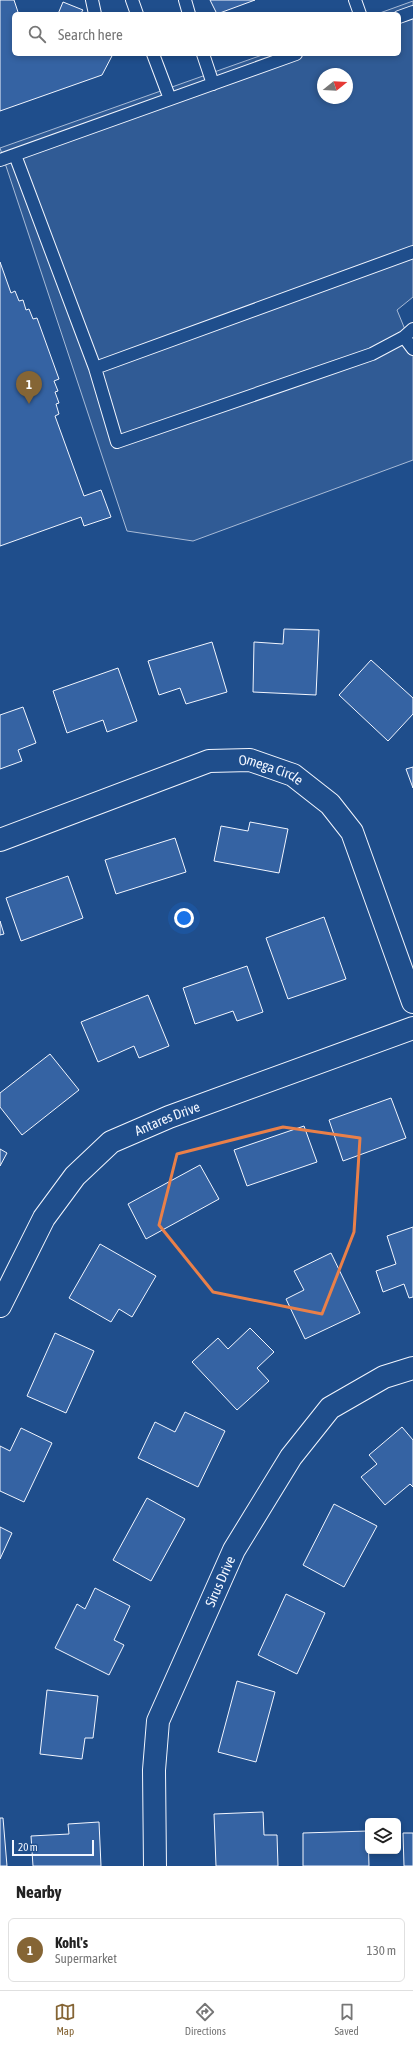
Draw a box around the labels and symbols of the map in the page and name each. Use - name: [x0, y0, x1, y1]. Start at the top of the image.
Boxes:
- north arrow: [317, 68, 353, 104]
- pin: 1: [16, 371, 42, 404]
- street label: Omega Circle: [239, 751, 306, 788]
- your location: [174, 908, 194, 928]
- street label: Antares Drive: [132, 1098, 202, 1139]
- street label: Sirus Drive: [202, 1553, 238, 1609]
- scale bar: [12, 1838, 94, 1857]

